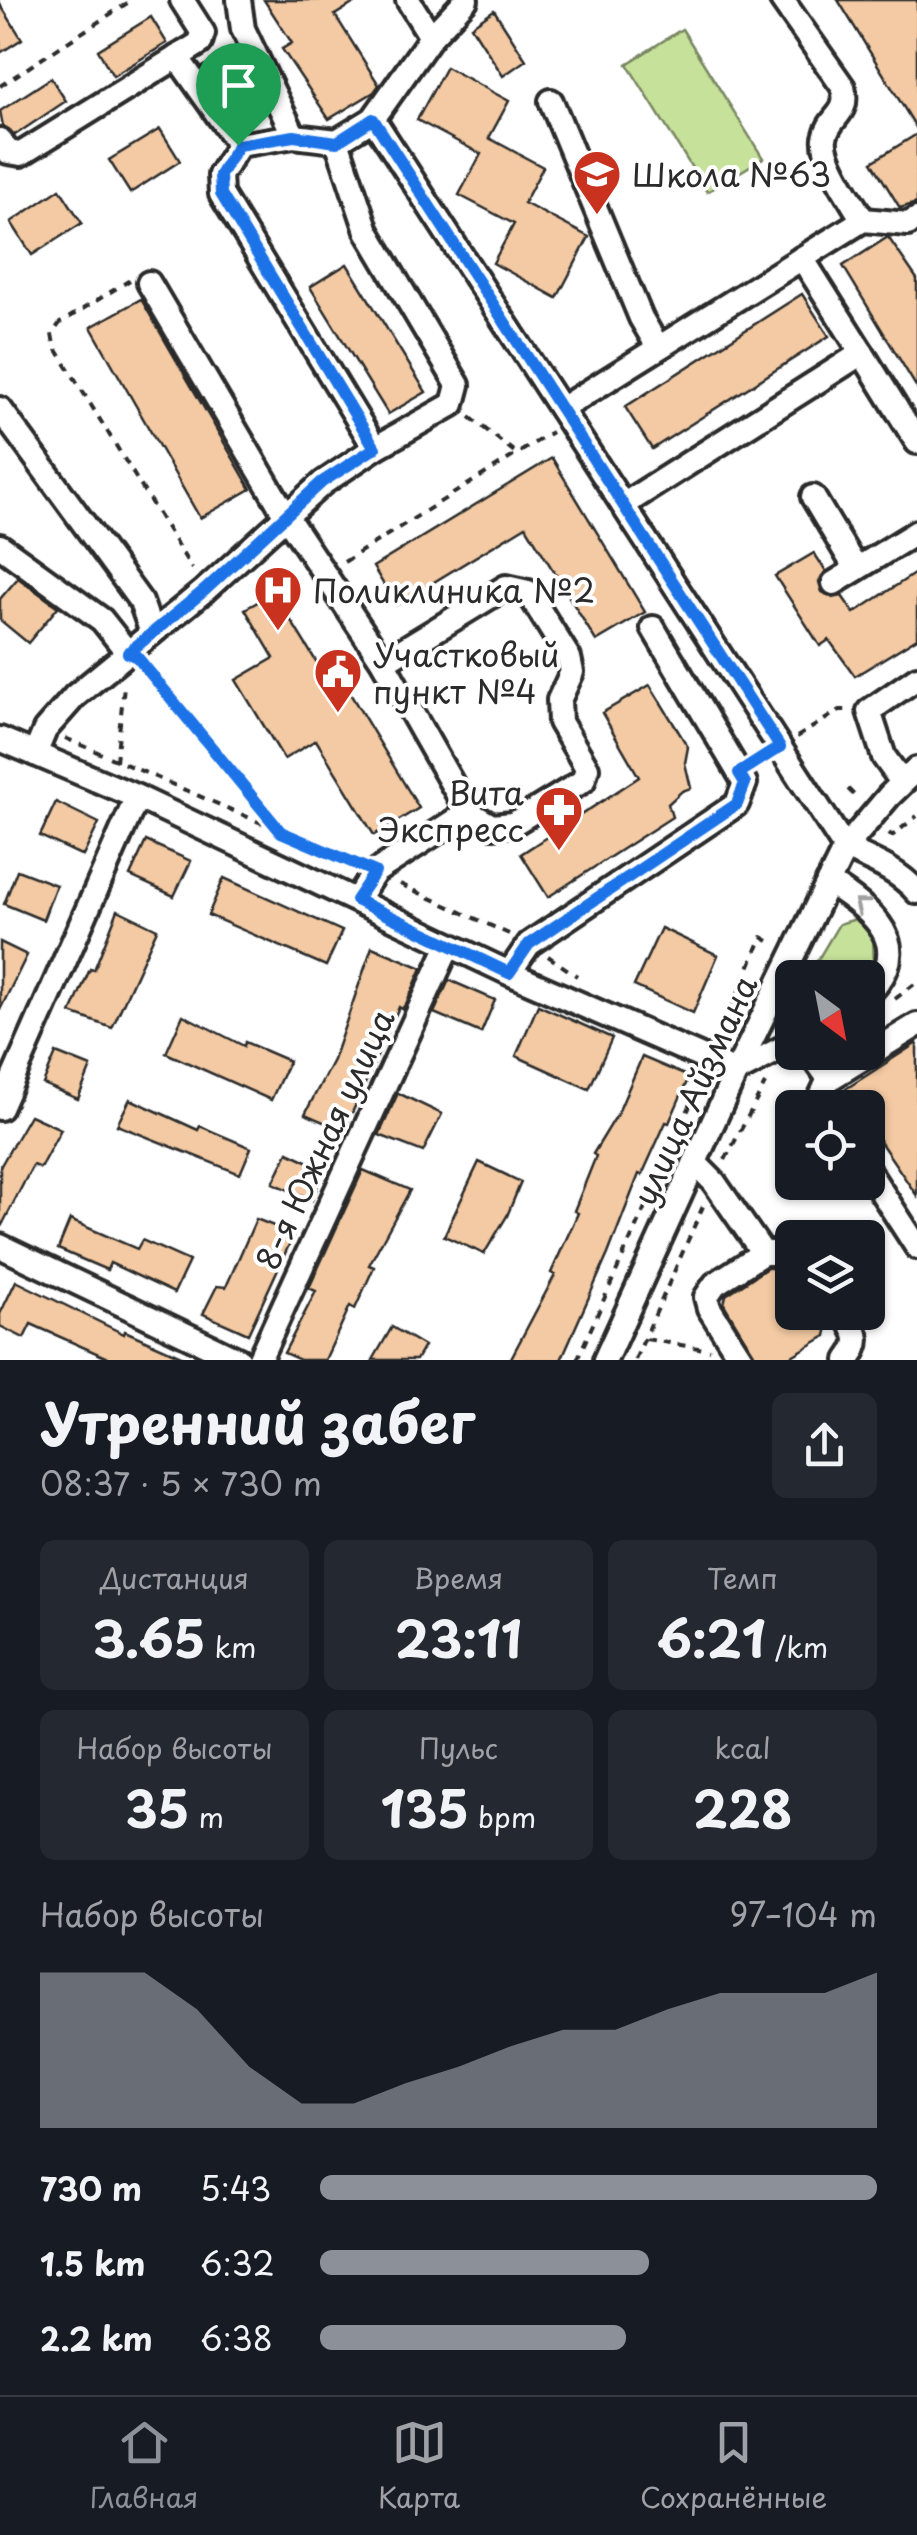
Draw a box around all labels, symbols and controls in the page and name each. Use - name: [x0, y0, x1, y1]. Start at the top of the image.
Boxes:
- pin: [196, 43, 281, 146]
- icon: arrive: [211, 58, 266, 113]
- school or university icon: Школа №63: [571, 148, 623, 216]
- place label: Школа №63: [632, 150, 831, 198]
- hospital icon: Поликлиника №2: [252, 564, 304, 632]
- place label: Поликлиника №2: [313, 566, 595, 614]
- place label: Участковый пункт №4: [373, 630, 559, 715]
- public building icon: Участковый пункт №4: [312, 646, 364, 714]
- place label: Вита Экспресс: [378, 768, 524, 853]
- pharmacy icon: Вита Экспресс: [533, 784, 585, 852]
- one-way arrow: [855, 899, 873, 917]
- north arrow: [775, 960, 885, 1070]
- map controls: [775, 960, 885, 1330]
- street label: улица Айзмана: [620, 967, 768, 1213]
- street label: 8-я Южная улица: [243, 1001, 405, 1277]
- button: locate: [775, 1090, 885, 1200]
- button: layers: [775, 1220, 885, 1330]
- text: Утренний забег: [40, 1380, 475, 1463]
- button: share: [772, 1393, 877, 1498]
- text: 08:37 · 5 × 730 m: [40, 1459, 322, 1507]
- text: Дистанция: [100, 1556, 249, 1599]
- text: Время: [414, 1556, 503, 1599]
- text: Темп: [707, 1556, 778, 1599]
- text: 3.65: [92, 1599, 205, 1675]
- text: 23:11: [395, 1599, 522, 1675]
- text: 6:21: [657, 1599, 766, 1675]
- text: km: [205, 1625, 257, 1668]
- text: /km: [766, 1625, 828, 1668]
- text: Набор высоты: [76, 1726, 273, 1769]
- text: Пульс: [419, 1726, 498, 1769]
- text: kcal: [715, 1726, 770, 1769]
- text: 35: [125, 1769, 189, 1845]
- text: 135: [381, 1769, 469, 1845]
- text: 228: [693, 1769, 792, 1845]
- text: m: [189, 1795, 224, 1838]
- text: bpm: [469, 1795, 536, 1838]
- text: Набор высоты: [40, 1890, 264, 1938]
- text: 97–104 m: [730, 1890, 877, 1938]
- text: 730 m: [40, 2164, 142, 2212]
- text: 5:43: [200, 2164, 271, 2212]
- text: 1.5 km: [40, 2239, 145, 2287]
- text: 6:32: [200, 2239, 275, 2287]
- text: 2.2 km: [40, 2314, 153, 2362]
- text: 6:38: [200, 2314, 273, 2362]
- tab: Главная: [90, 2415, 198, 2518]
- tab: Карта: [378, 2415, 460, 2518]
- tab: Сохранённые: [640, 2415, 827, 2518]

